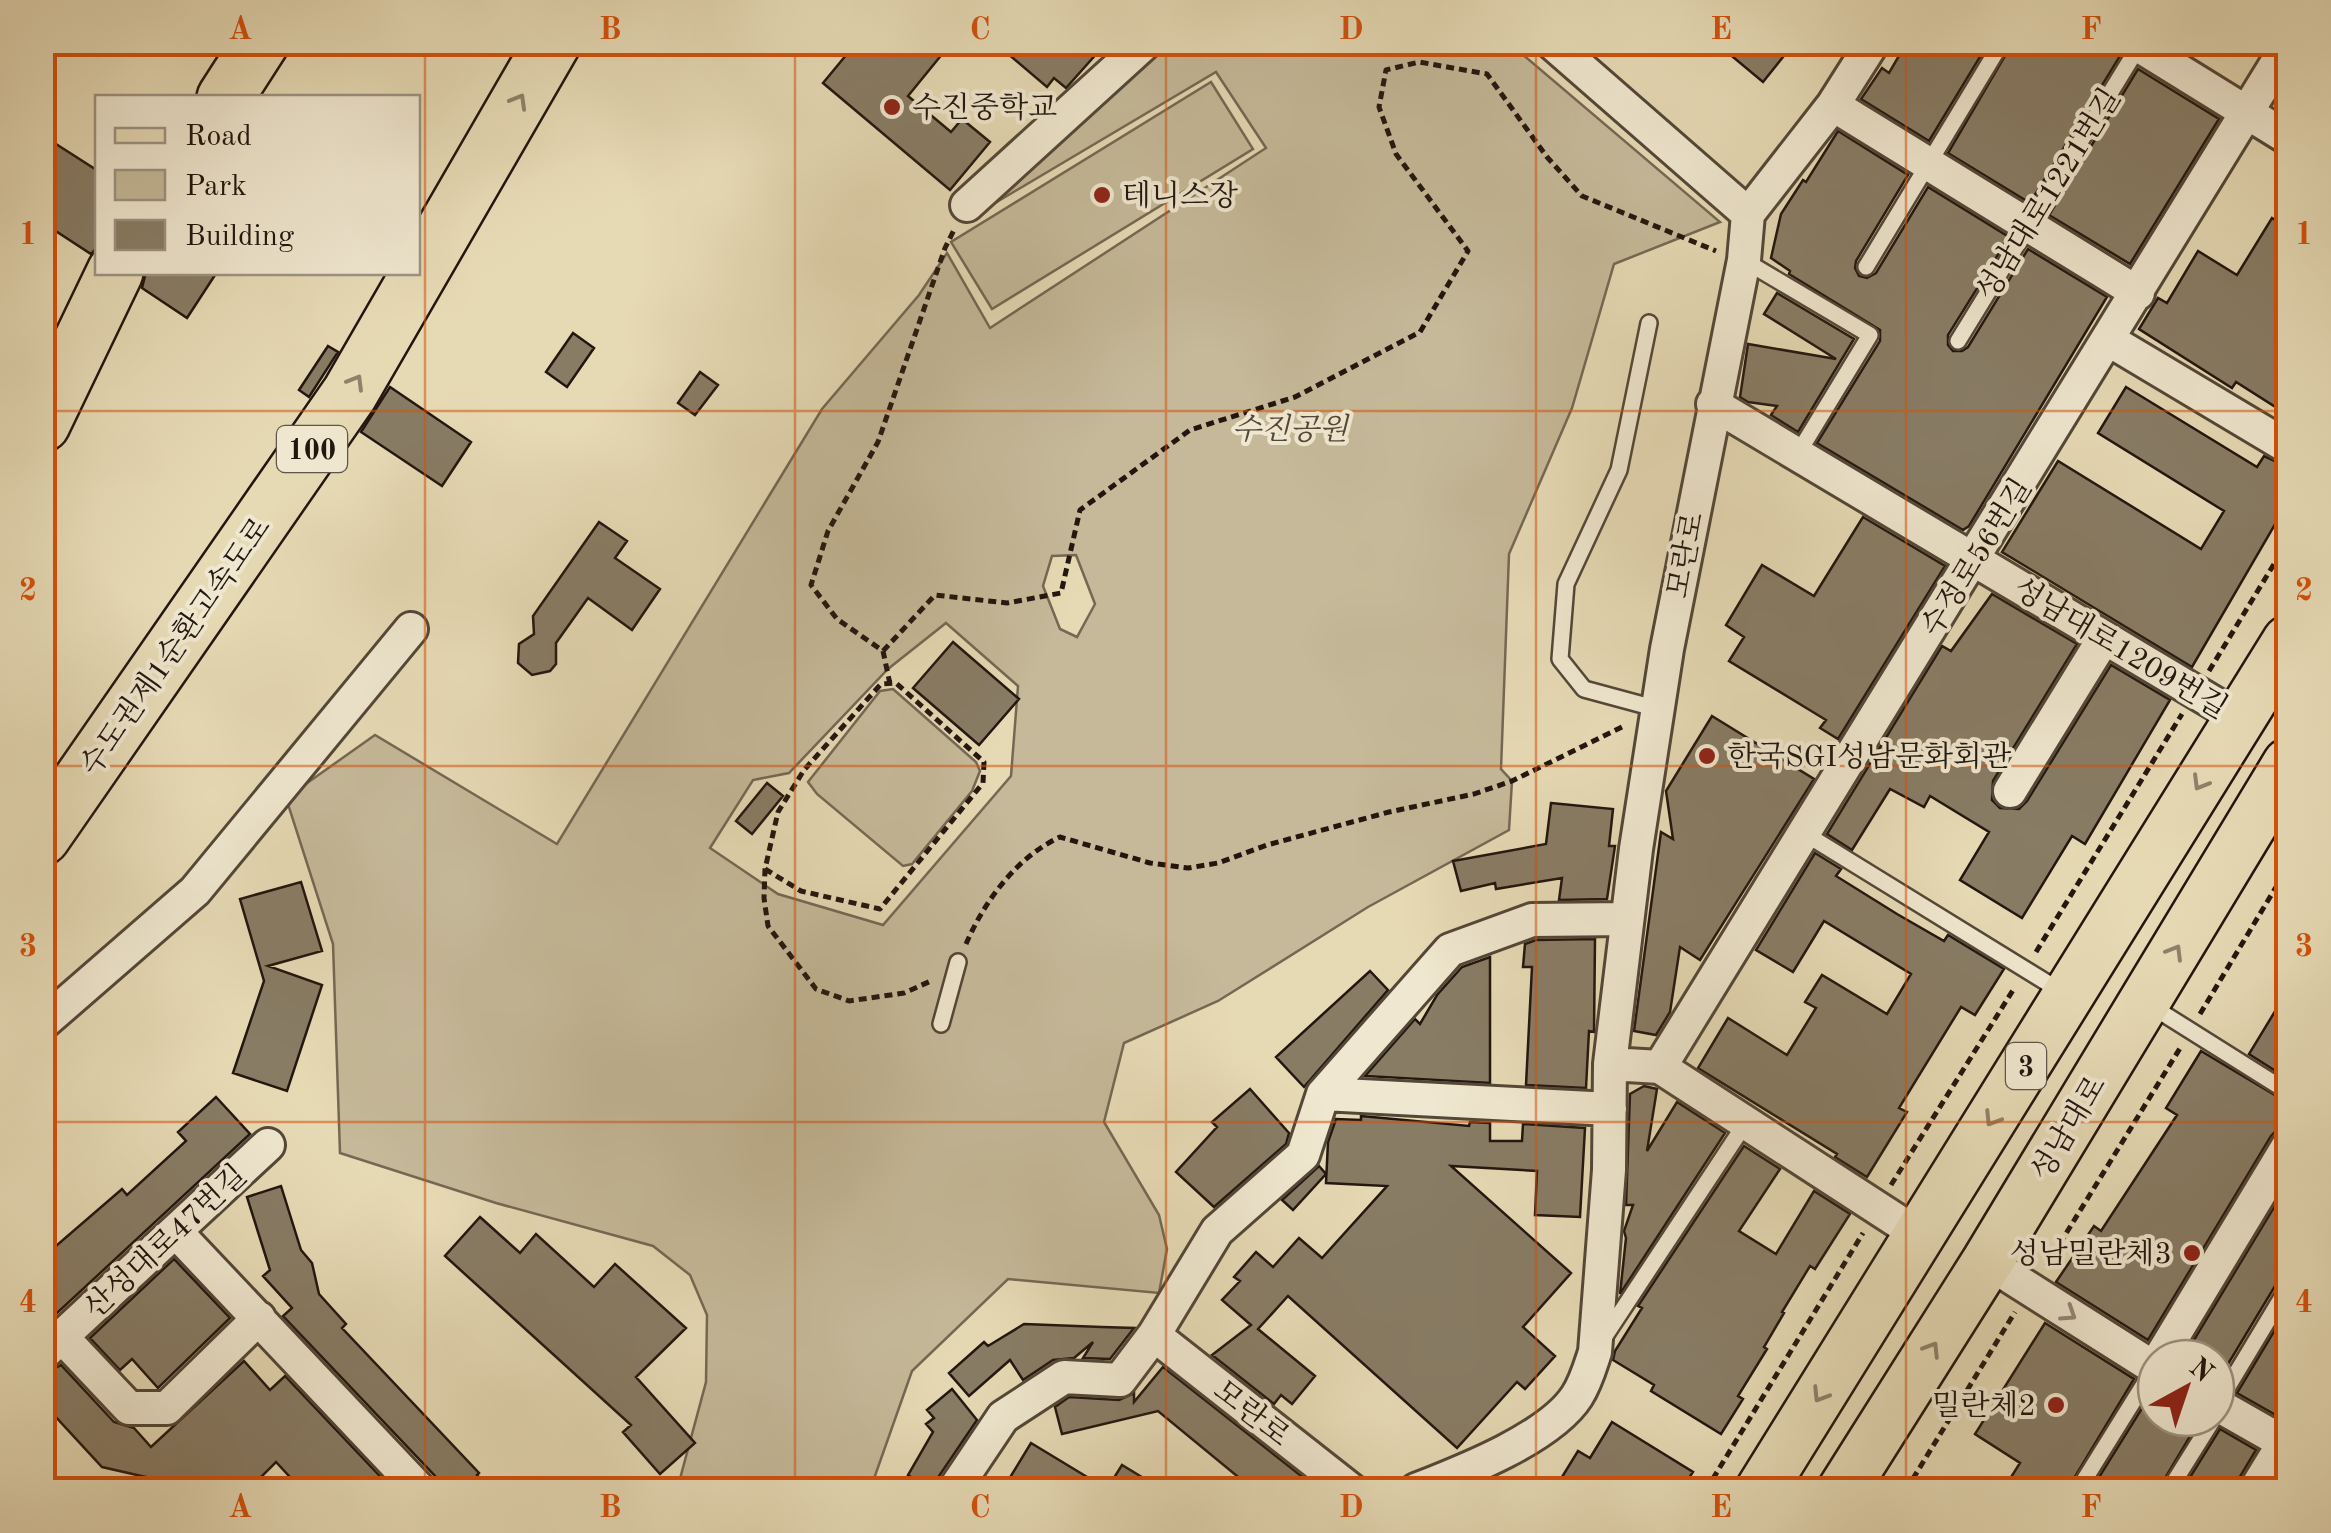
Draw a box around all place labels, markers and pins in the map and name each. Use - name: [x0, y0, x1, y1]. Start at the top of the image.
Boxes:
- place label: 수진중학교: [912, 92, 1057, 124]
- marker: 수진중학교: [881, 96, 903, 118]
- place label: 테니스장: [1122, 180, 1238, 212]
- marker: 테니스장: [1091, 184, 1113, 206]
- place label: 한국SGI성남문화회관: [1727, 741, 2012, 773]
- marker: 한국SGI성남문화회관: [1696, 745, 1718, 767]
- place label: 성남밀란체3: [2010, 1238, 2172, 1270]
- marker: 성남밀란체3: [2181, 1242, 2203, 1264]
- place label: 밀란체2: [1932, 1390, 2036, 1422]
- marker: 밀란체2: [2045, 1394, 2067, 1416]

